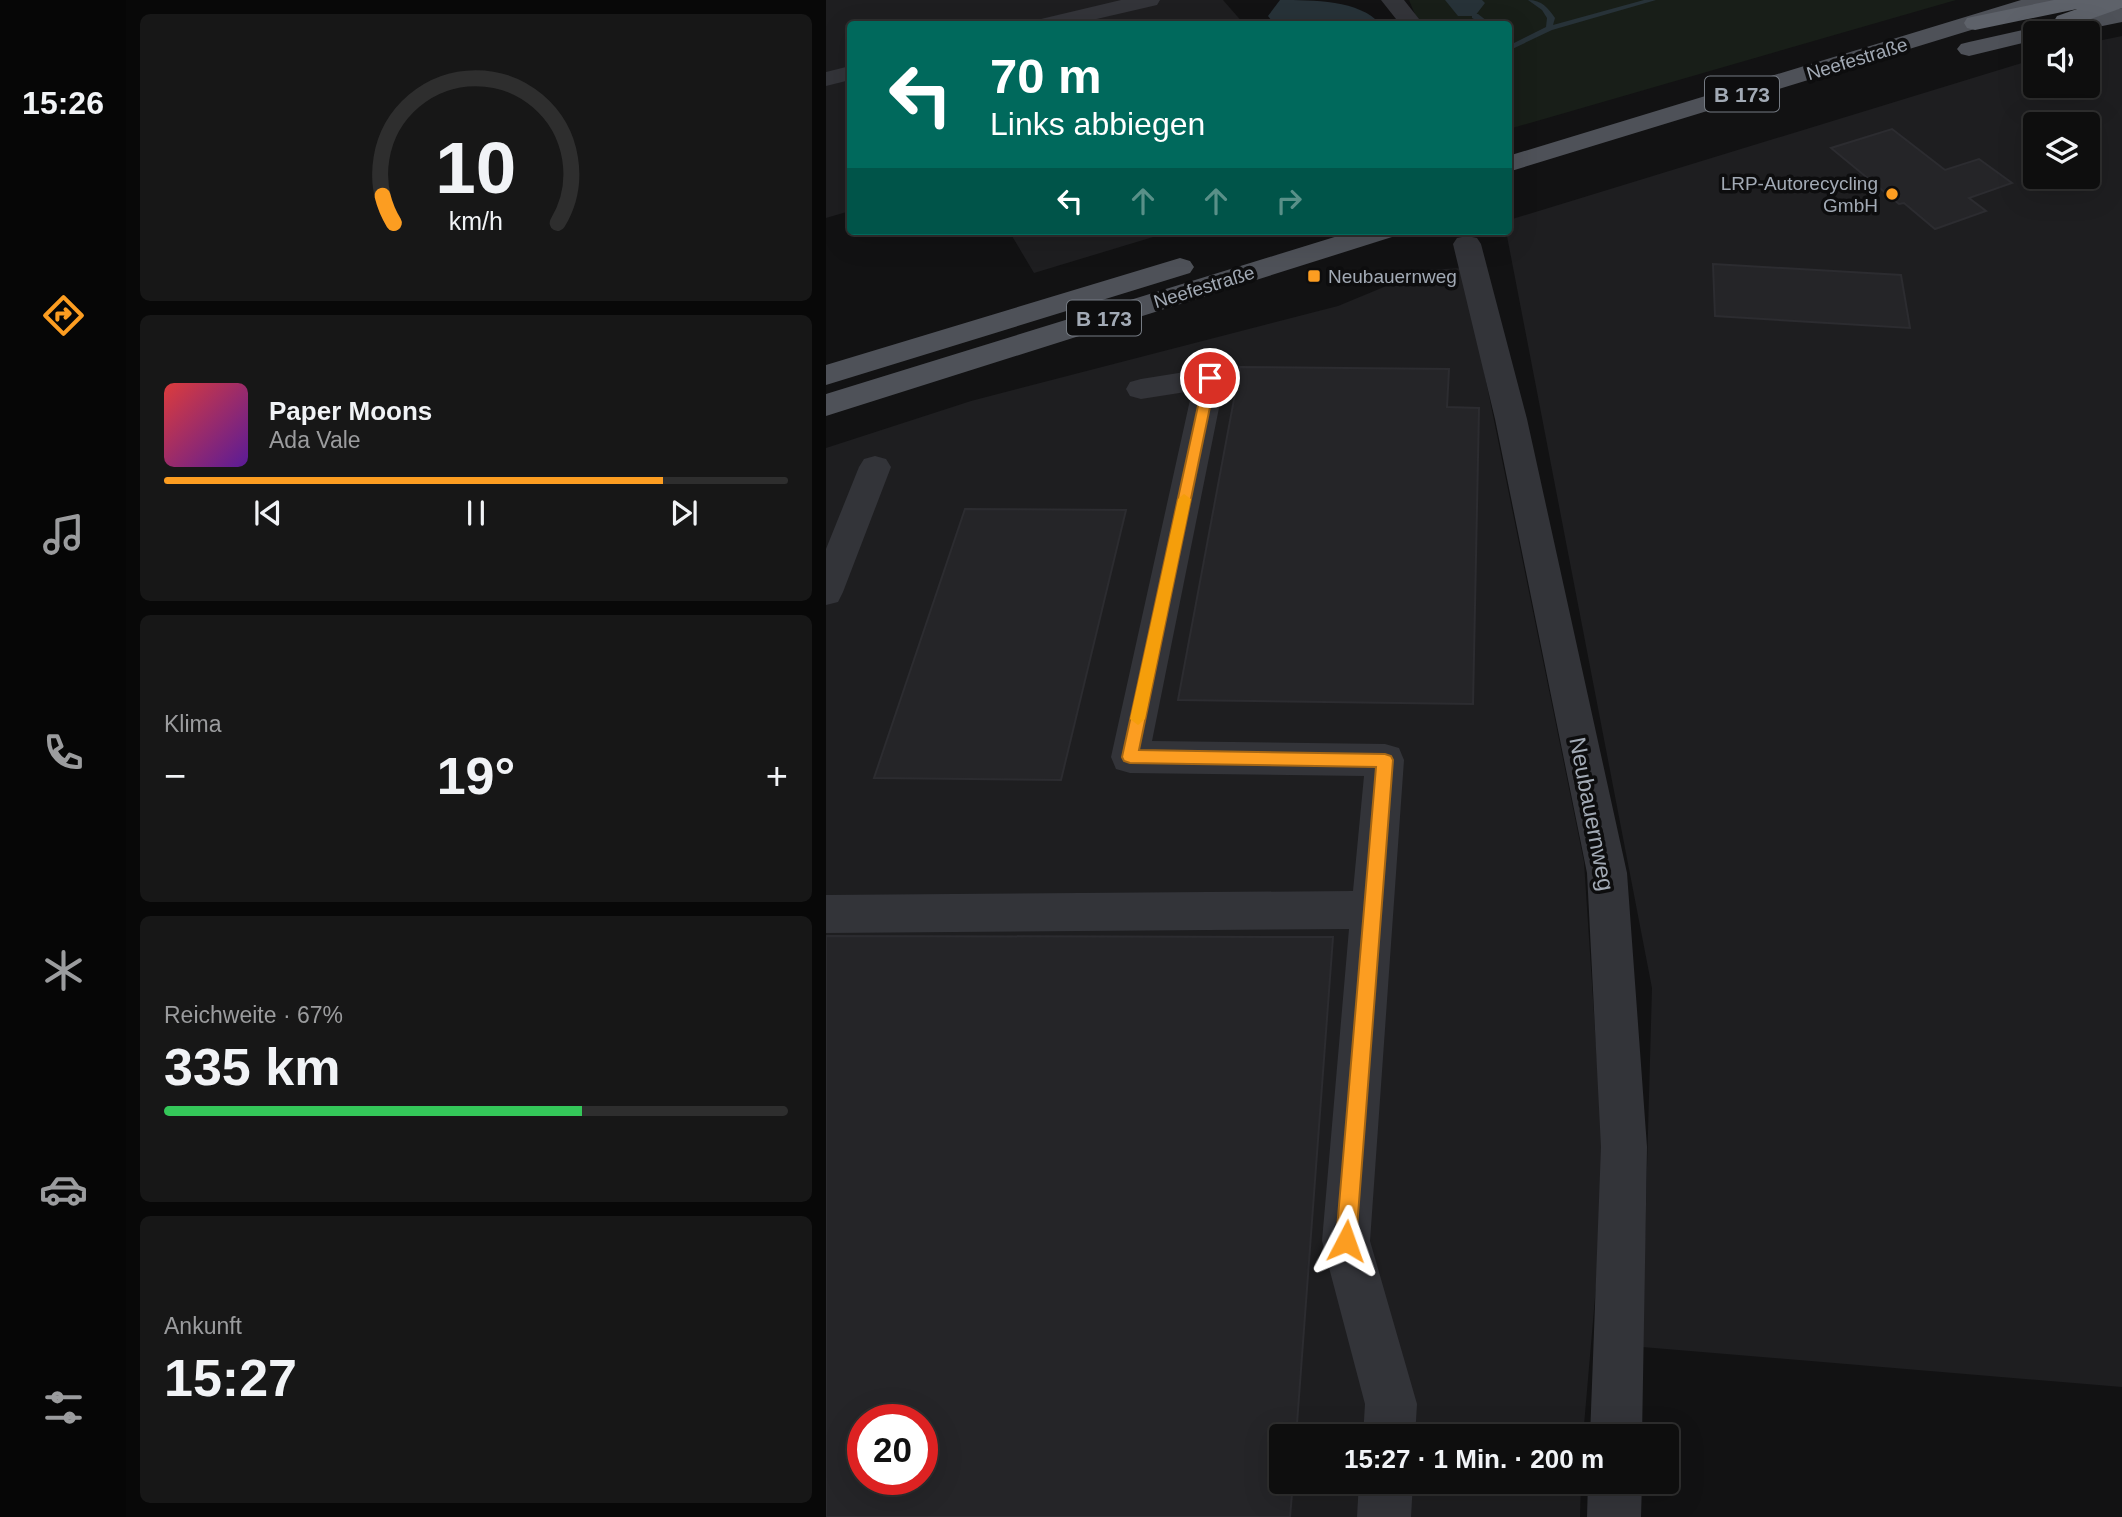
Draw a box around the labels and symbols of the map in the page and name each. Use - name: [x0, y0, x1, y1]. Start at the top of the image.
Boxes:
- street label: Neefestraße: [1804, 34, 1910, 84]
- road number: B 173: [1705, 76, 1779, 112]
- place label: LRP-Autorecycling GmbH: [1721, 173, 1878, 216]
- marker: LRP-Autorecycling GmbH: [1884, 186, 1900, 202]
- street label: Neefestraße: [1151, 262, 1257, 312]
- place label: Neubauernweg: [1328, 266, 1457, 287]
- marker: Neubauernweg: [1306, 268, 1322, 284]
- road number: B 173: [1067, 300, 1141, 336]
- pin: [1180, 348, 1240, 408]
- street label: Neubauernweg: [1564, 735, 1620, 893]
- position arrow: [1309, 1204, 1383, 1278]
- speed limit sign: 20: [847, 1404, 938, 1495]

